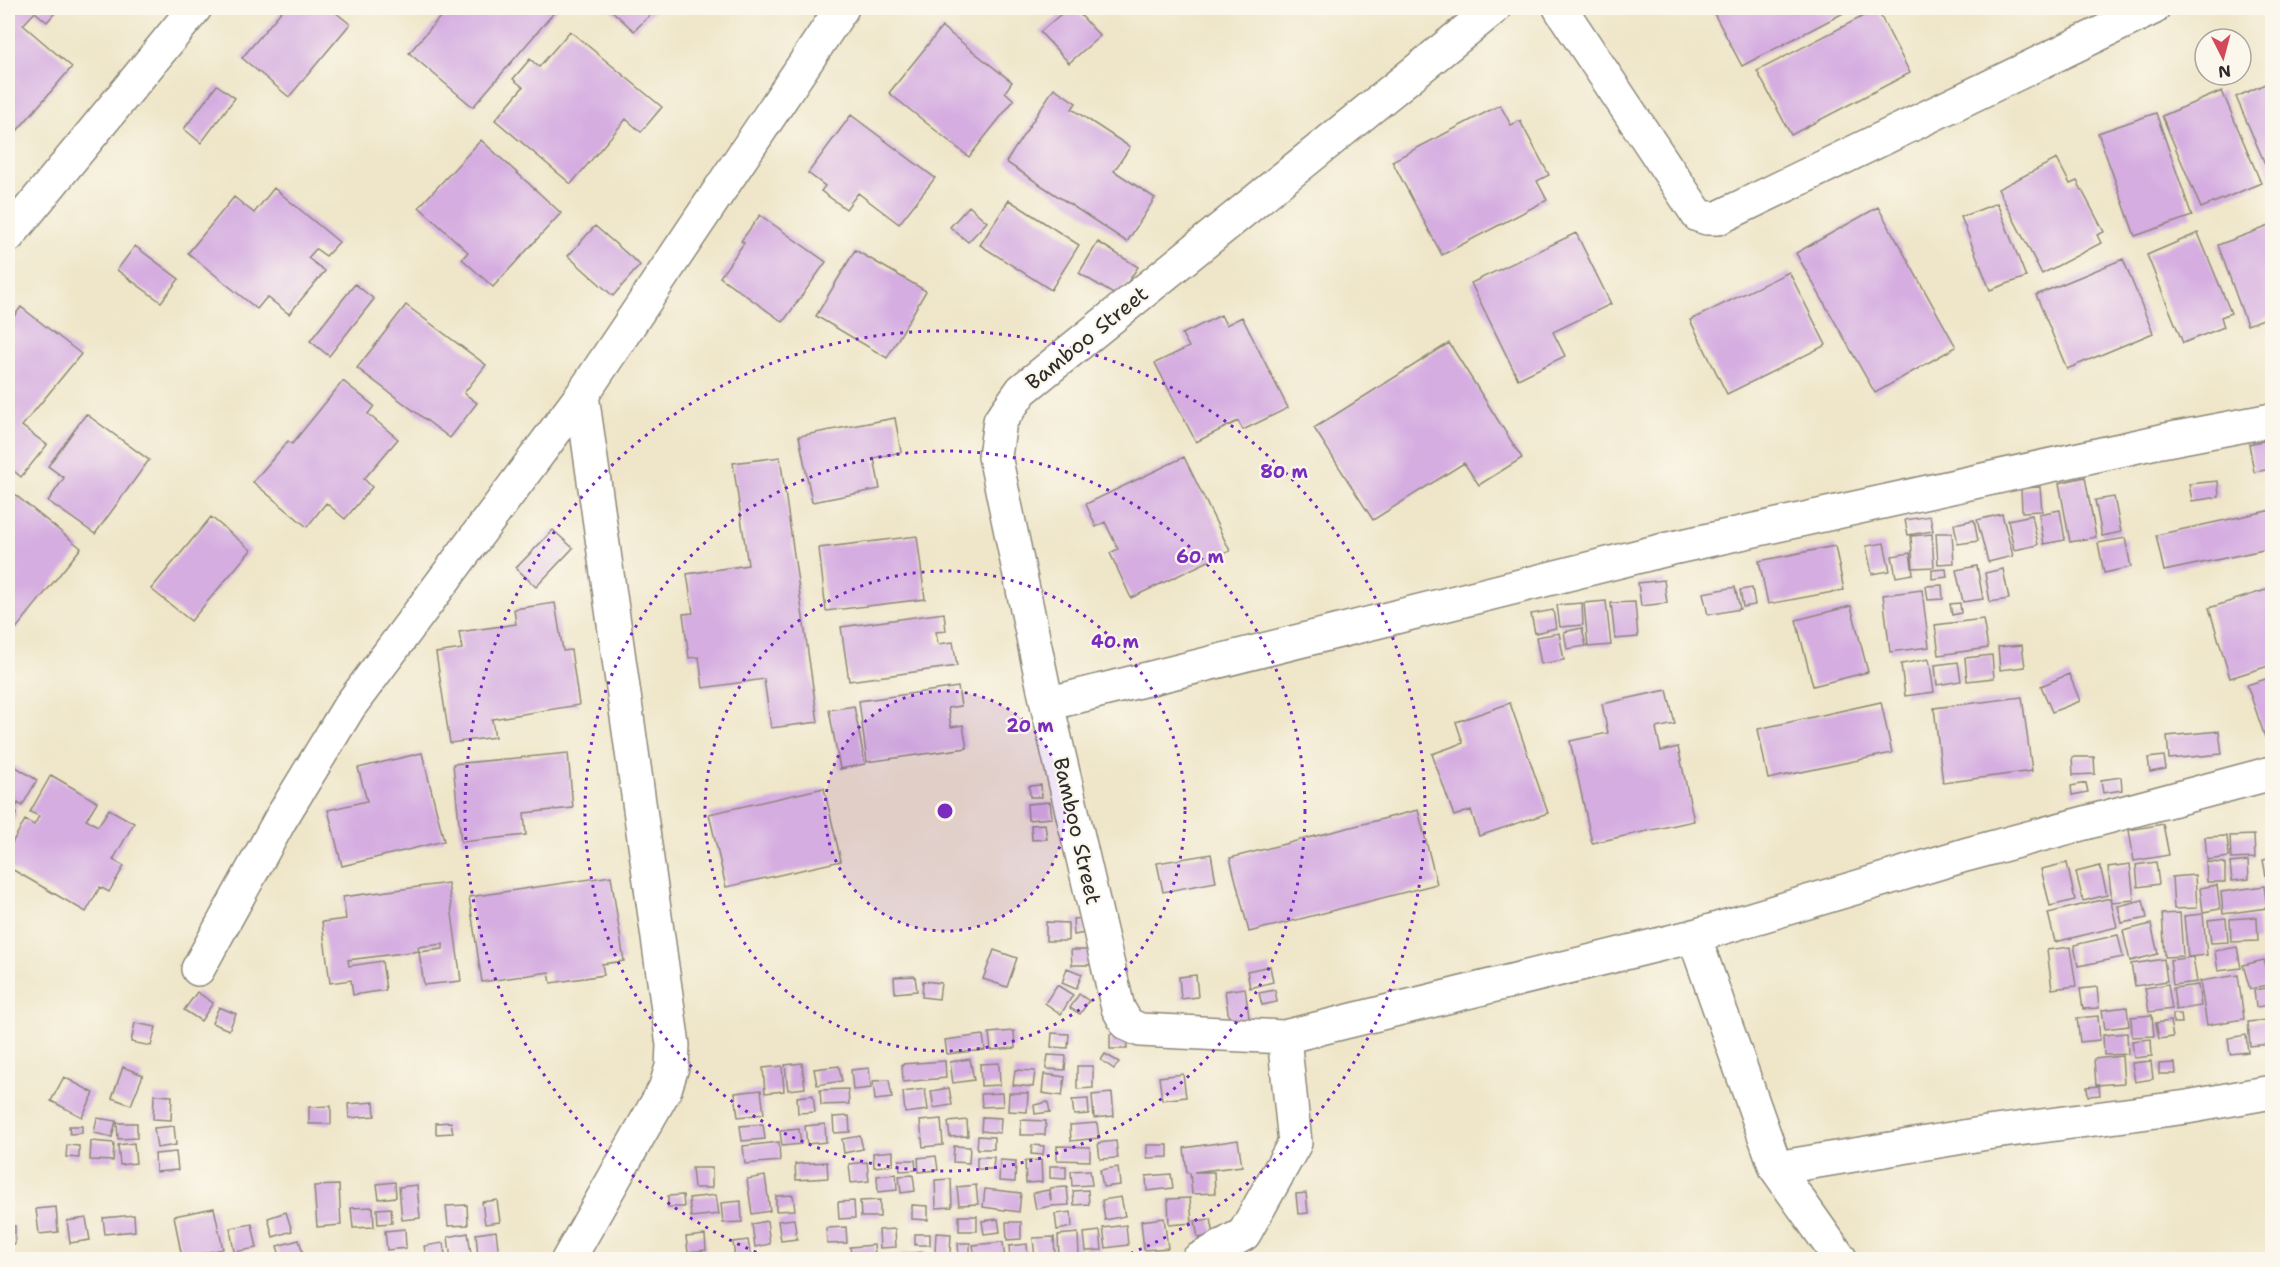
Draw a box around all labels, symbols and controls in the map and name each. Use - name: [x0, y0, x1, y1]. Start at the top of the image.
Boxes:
- north arrow: [2193, 27, 2253, 87]
- text: N: [2217, 60, 2232, 83]
- street label: Bamboo Street: [1020, 280, 1154, 396]
- text: 80 m: [1260, 460, 1308, 484]
- text: 60 m: [1176, 545, 1224, 569]
- text: 40 m: [1091, 630, 1139, 654]
- text: 20 m: [1006, 714, 1054, 738]
- street label: Bamboo Street: [1046, 755, 1108, 907]
- centre of rings: [935, 801, 955, 821]

